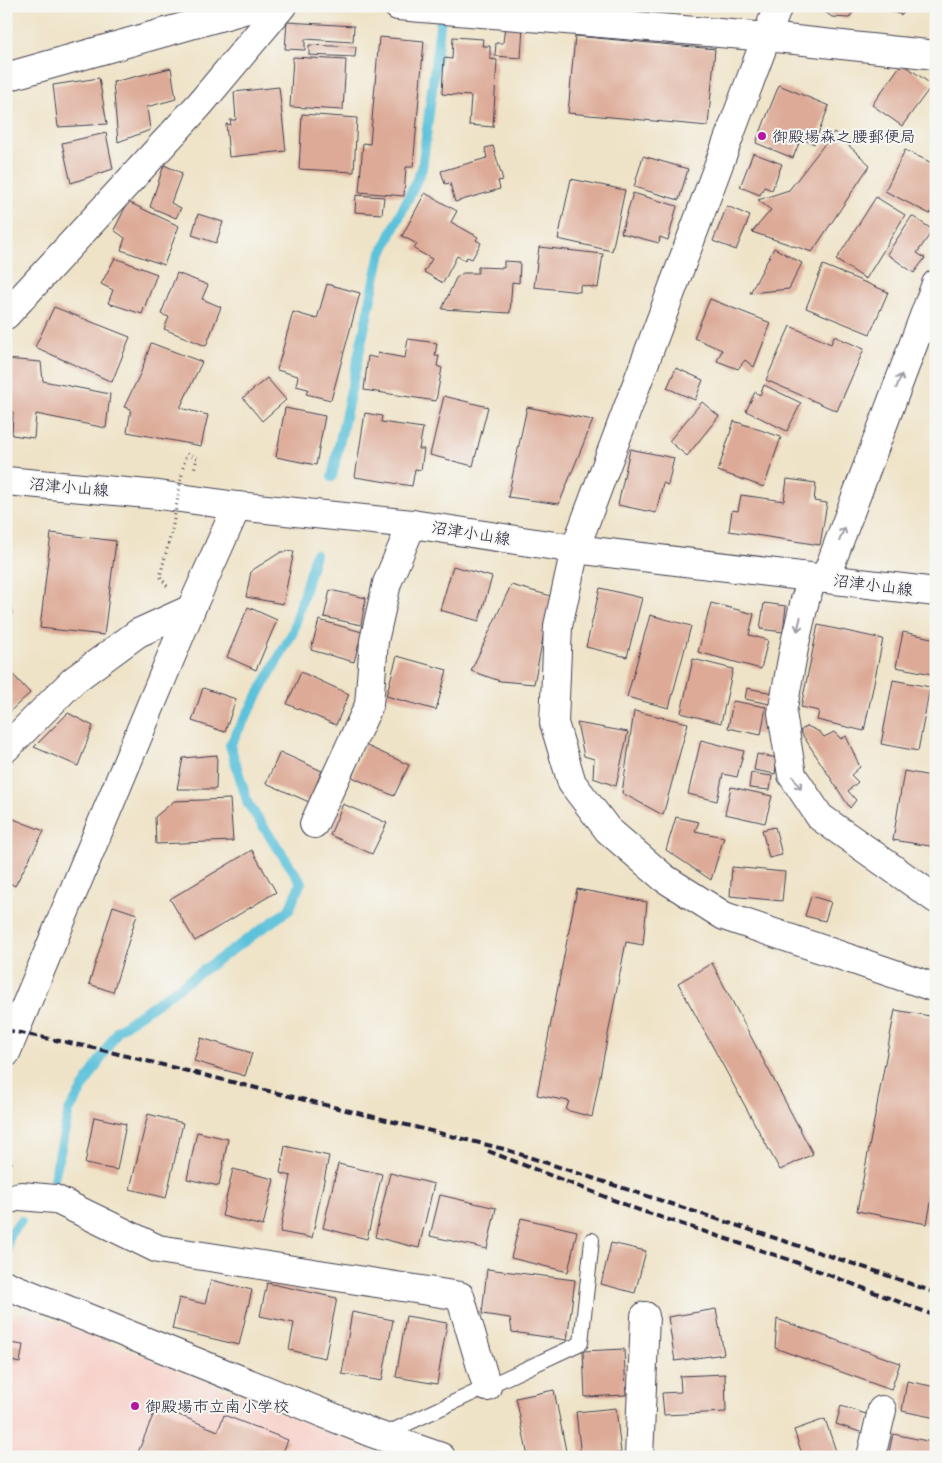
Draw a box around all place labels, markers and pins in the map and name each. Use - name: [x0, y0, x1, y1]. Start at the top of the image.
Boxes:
- place label: 御殿場森之腰郵便局: [772, 122, 916, 151]
- marker: 御殿場森之腰郵便局: [756, 130, 768, 142]
- place label: 御殿場市立南小学校: [145, 1392, 289, 1421]
- marker: 御殿場市立南小学校: [129, 1400, 141, 1412]

